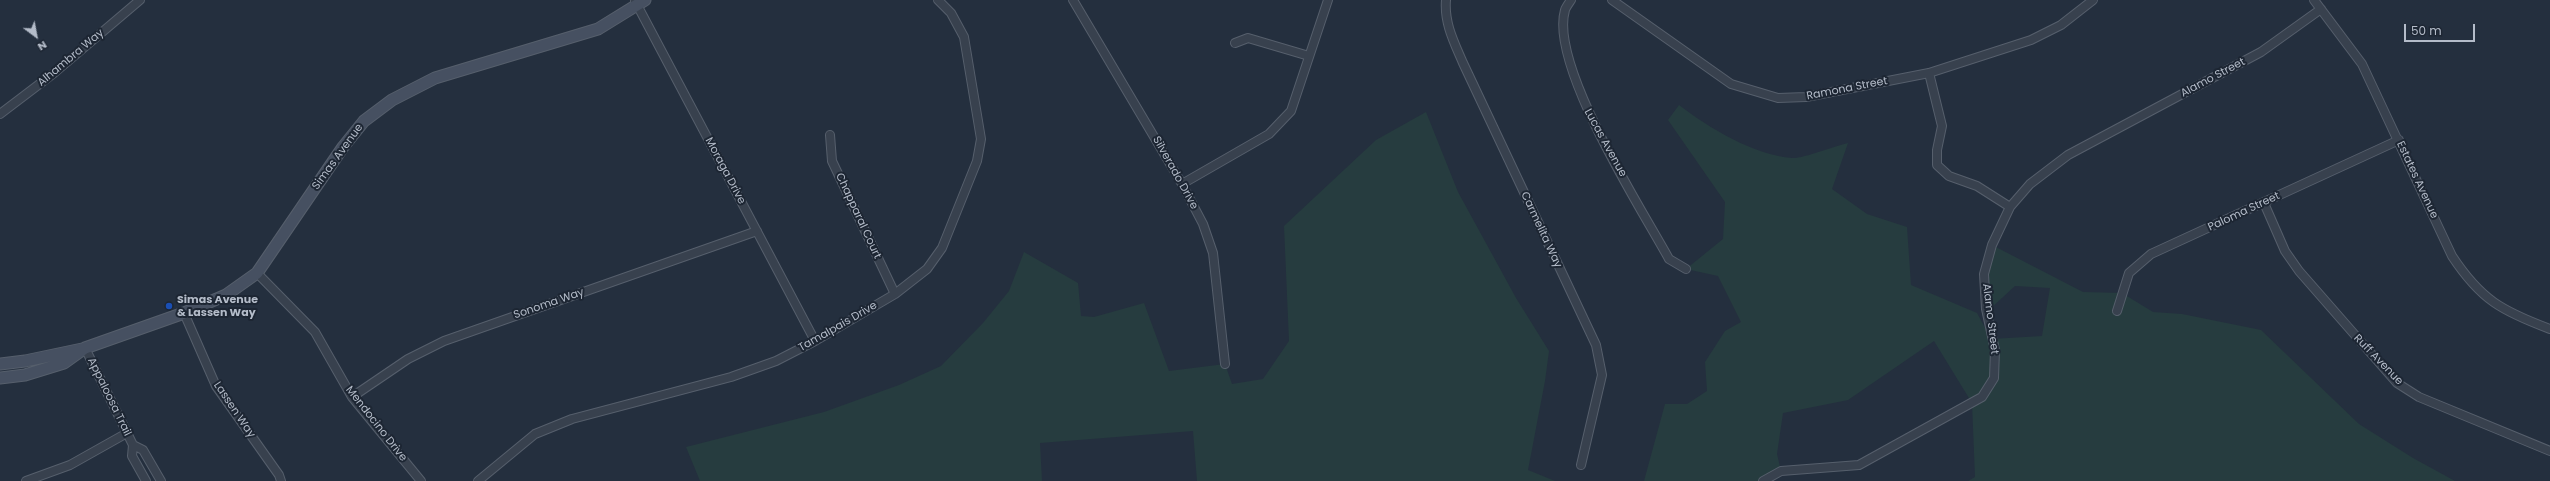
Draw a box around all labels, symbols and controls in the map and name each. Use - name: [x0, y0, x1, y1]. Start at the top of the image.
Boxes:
- north arrow: [16, 16, 56, 56]
- scale bar: [2406, 16, 2477, 42]
- text: 50 m: [2411, 22, 2442, 39]
- street label: Alhambra Way: [35, 27, 107, 89]
- text: N: [35, 37, 50, 55]
- street label: Alamo Street: [2179, 55, 2247, 101]
- street label: Ramona Street: [1805, 75, 1889, 103]
- street label: Lucas Avenue: [1581, 107, 1629, 179]
- street label: Simas Avenue: [310, 122, 366, 192]
- street label: Silverado Drive: [1149, 134, 1201, 212]
- street label: Moraga Drive: [702, 135, 748, 207]
- street label: Estates Avenue: [2393, 139, 2441, 221]
- street label: Chapparal Court: [832, 171, 884, 261]
- street label: Carmelita Way: [1518, 190, 1564, 270]
- street label: Paloma Street: [2206, 190, 2282, 234]
- street label: Alamo Street: [1979, 283, 2001, 355]
- street label: Sonoma Way: [512, 286, 586, 322]
- place label: Simas Avenue & Lassen Way: [177, 293, 258, 319]
- street label: Tamalpais Drive: [796, 299, 880, 355]
- marker: Simas Avenue & Lassen Way: [164, 301, 174, 311]
- street label: Ruff Avenue: [2351, 332, 2405, 388]
- street label: Appaloosa Trail: [84, 356, 134, 438]
- street label: Lassen Way: [210, 379, 258, 441]
- street label: Mendocino Drive: [343, 384, 409, 464]

